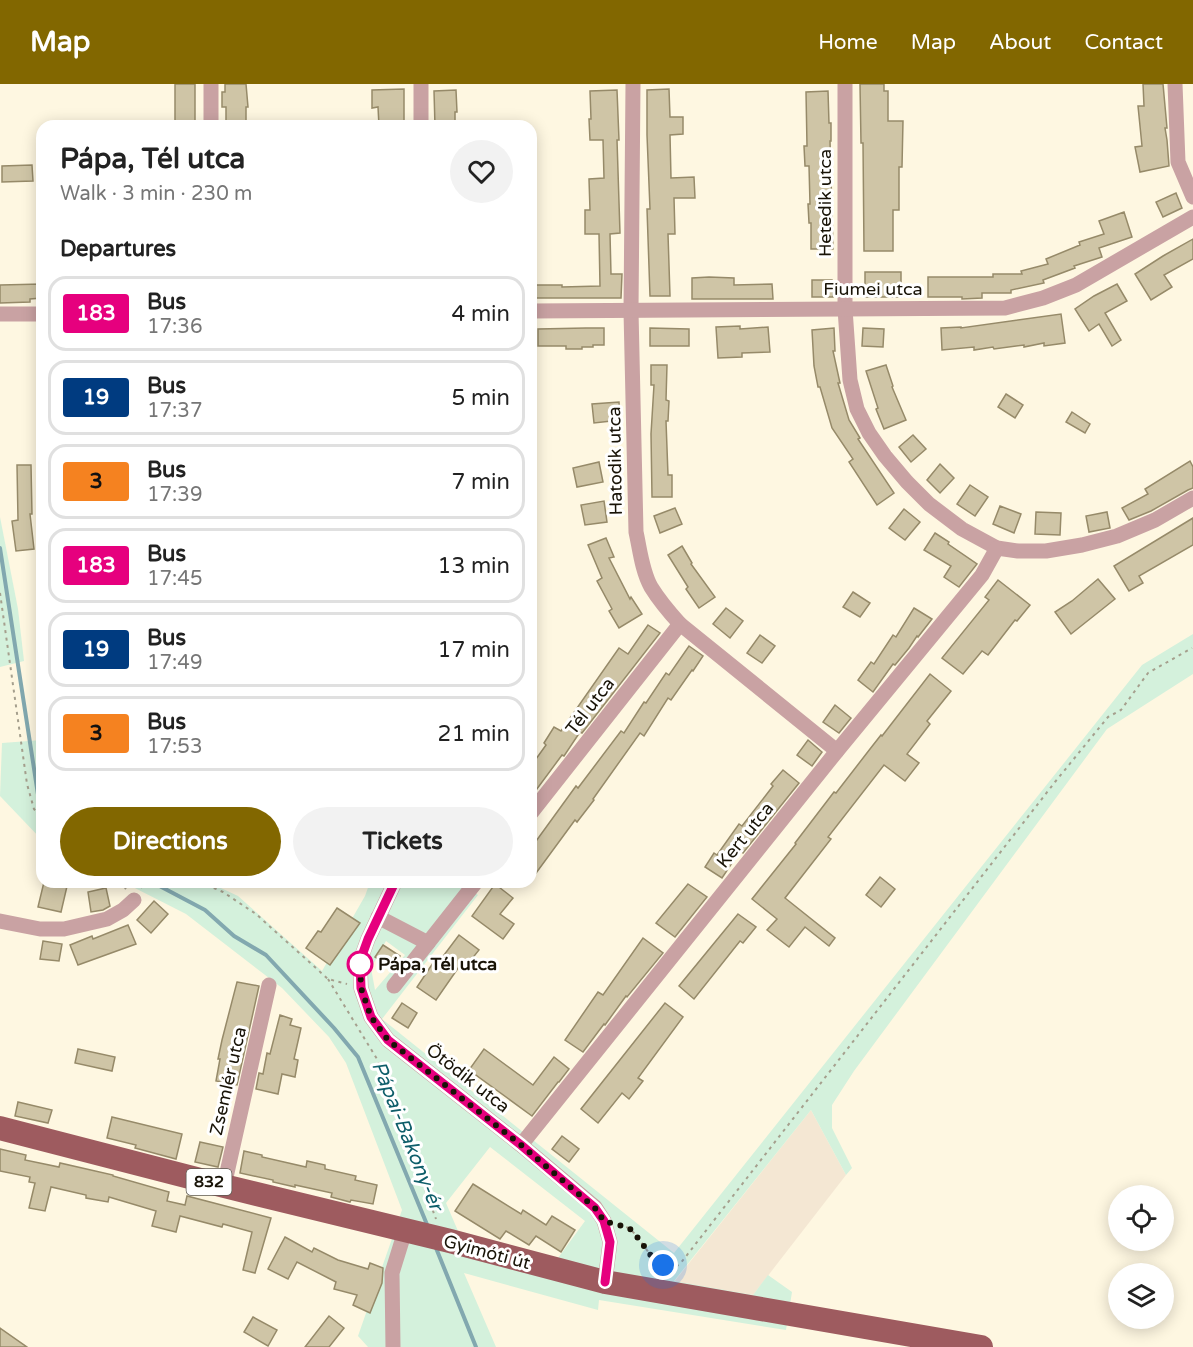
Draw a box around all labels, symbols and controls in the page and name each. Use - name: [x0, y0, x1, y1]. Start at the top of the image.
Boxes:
- text: Map: [30, 25, 90, 59]
- text: Home: [818, 30, 878, 55]
- text: Map: [911, 30, 956, 55]
- text: About: [989, 30, 1051, 55]
- text: Contact: [1084, 30, 1163, 55]
- button: heart: [450, 140, 513, 203]
- text: Pápa, Tél utca: [60, 142, 245, 176]
- street label: Hetedik utca: [814, 149, 836, 257]
- text: Walk · 3 min · 230 m: [60, 182, 252, 206]
- text: Departures: [60, 236, 176, 262]
- street label: Fiumei utca: [823, 278, 923, 300]
- text: Bus: [147, 289, 186, 315]
- text: 183: [76, 301, 116, 326]
- text: 4 min: [451, 301, 510, 327]
- text: 17:36: [147, 315, 202, 339]
- text: Bus: [147, 373, 186, 399]
- text: 19: [83, 385, 109, 410]
- text: 5 min: [451, 385, 510, 411]
- text: 17:37: [147, 399, 202, 423]
- street label: Hatodik utca: [603, 406, 627, 516]
- text: Bus: [147, 457, 186, 483]
- text: 3: [89, 469, 103, 494]
- text: 7 min: [451, 469, 510, 495]
- text: 17:39: [147, 483, 202, 507]
- text: Bus: [147, 541, 186, 567]
- text: 183: [76, 553, 116, 578]
- text: 13 min: [438, 553, 510, 579]
- text: 17:45: [147, 567, 202, 591]
- text: Bus: [147, 625, 186, 651]
- text: 19: [83, 637, 109, 662]
- text: 17 min: [438, 637, 510, 663]
- text: 17:49: [147, 651, 202, 675]
- street label: Tél utca: [561, 673, 619, 739]
- text: Bus: [147, 709, 186, 735]
- text: 3: [89, 721, 103, 746]
- text: 21 min: [438, 721, 510, 747]
- text: 17:53: [147, 735, 202, 759]
- street label: Kert utca: [712, 798, 778, 872]
- button: Directions: [60, 807, 281, 876]
- button: Tickets: [293, 807, 513, 876]
- marker: Pápa, Tél utca: [347, 951, 373, 977]
- place label: Pápa, Tél utca: [378, 953, 497, 975]
- street label: Zsemlér utca: [205, 1025, 251, 1137]
- street label: Ötödik utca: [422, 1039, 514, 1117]
- water label: Pápai-Bakony-ér: [366, 1058, 449, 1216]
- road number: 832: [186, 1169, 232, 1195]
- map controls: [1108, 1185, 1174, 1329]
- button: locate: [1108, 1185, 1174, 1251]
- street label: Gyimóti út: [441, 1230, 533, 1274]
- your location: [648, 1250, 678, 1280]
- button: layers: [1108, 1263, 1174, 1329]

